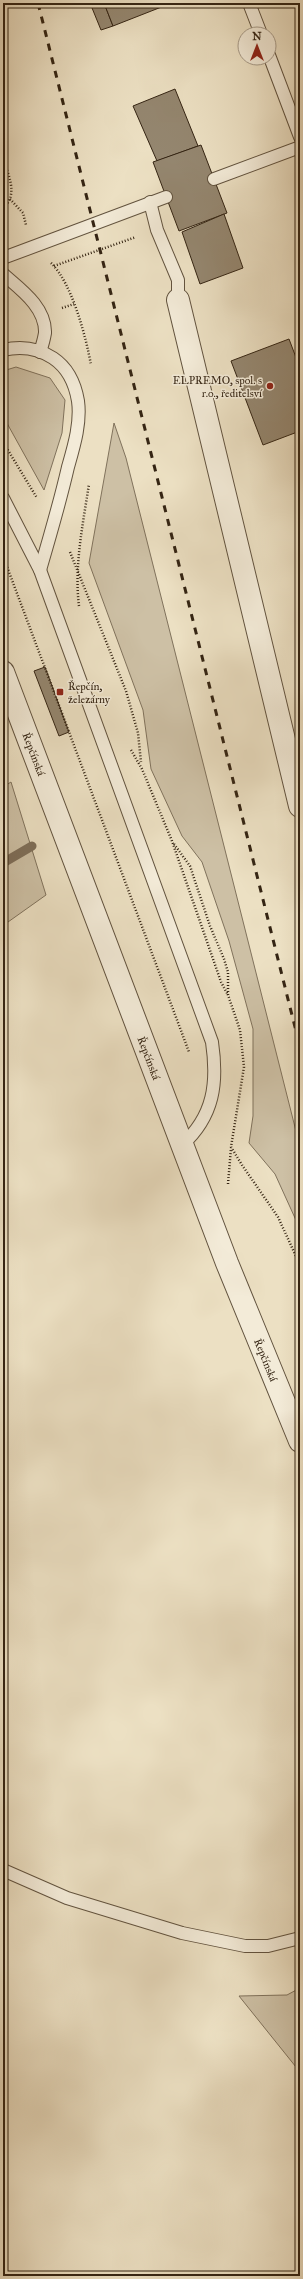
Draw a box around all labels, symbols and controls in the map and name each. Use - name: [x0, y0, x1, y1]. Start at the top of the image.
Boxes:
- north arrow: [237, 26, 277, 66]
- text: N: [252, 30, 262, 43]
- place label: ELPREMO, spol. s r.o., ředitelsví: [173, 374, 263, 400]
- marker: ELPREMO, spol. s r.o., ředitelsví: [265, 381, 275, 391]
- place label: Řepčín, železárny: [68, 679, 111, 706]
- marker: Řepčín, železárny: [55, 687, 65, 697]
- street label: Řepčínská: [19, 730, 49, 778]
- street label: Řepčínská: [134, 1034, 164, 1082]
- street label: Řepčínská: [251, 1336, 281, 1384]

